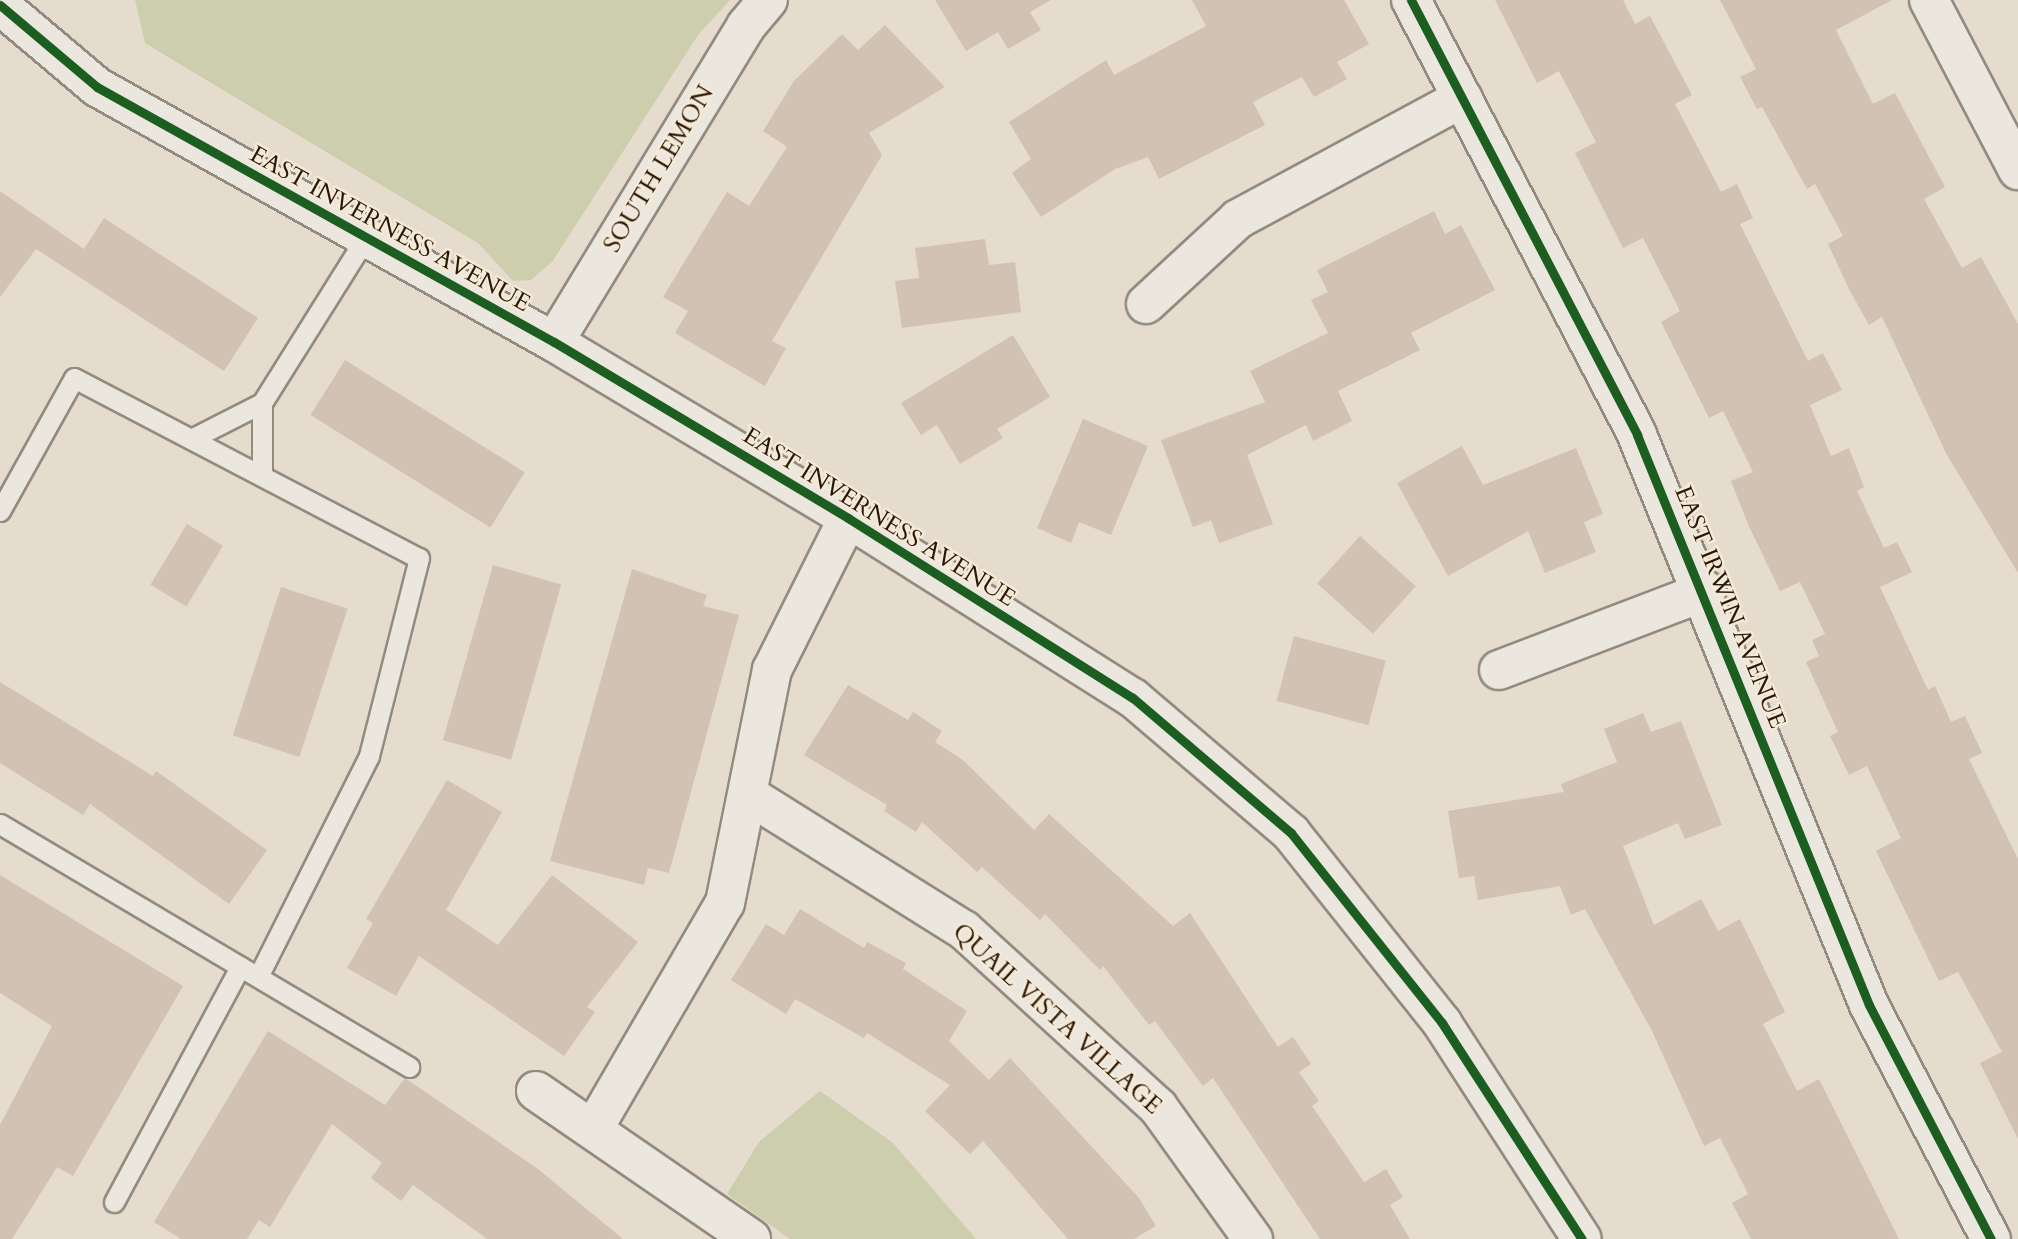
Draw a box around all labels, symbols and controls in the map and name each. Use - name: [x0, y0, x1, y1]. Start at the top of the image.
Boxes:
- street label: SOUTH LEMON: [598, 80, 720, 258]
- street label: EAST INVERNESS AVENUE: [245, 140, 535, 318]
- street label: EAST INVERNESS AVENUE: [737, 421, 1021, 613]
- street label: EAST IRWIN AVENUE: [1668, 482, 1792, 732]
- street label: QUAIL VISTA VILLAGE: [947, 918, 1167, 1120]

